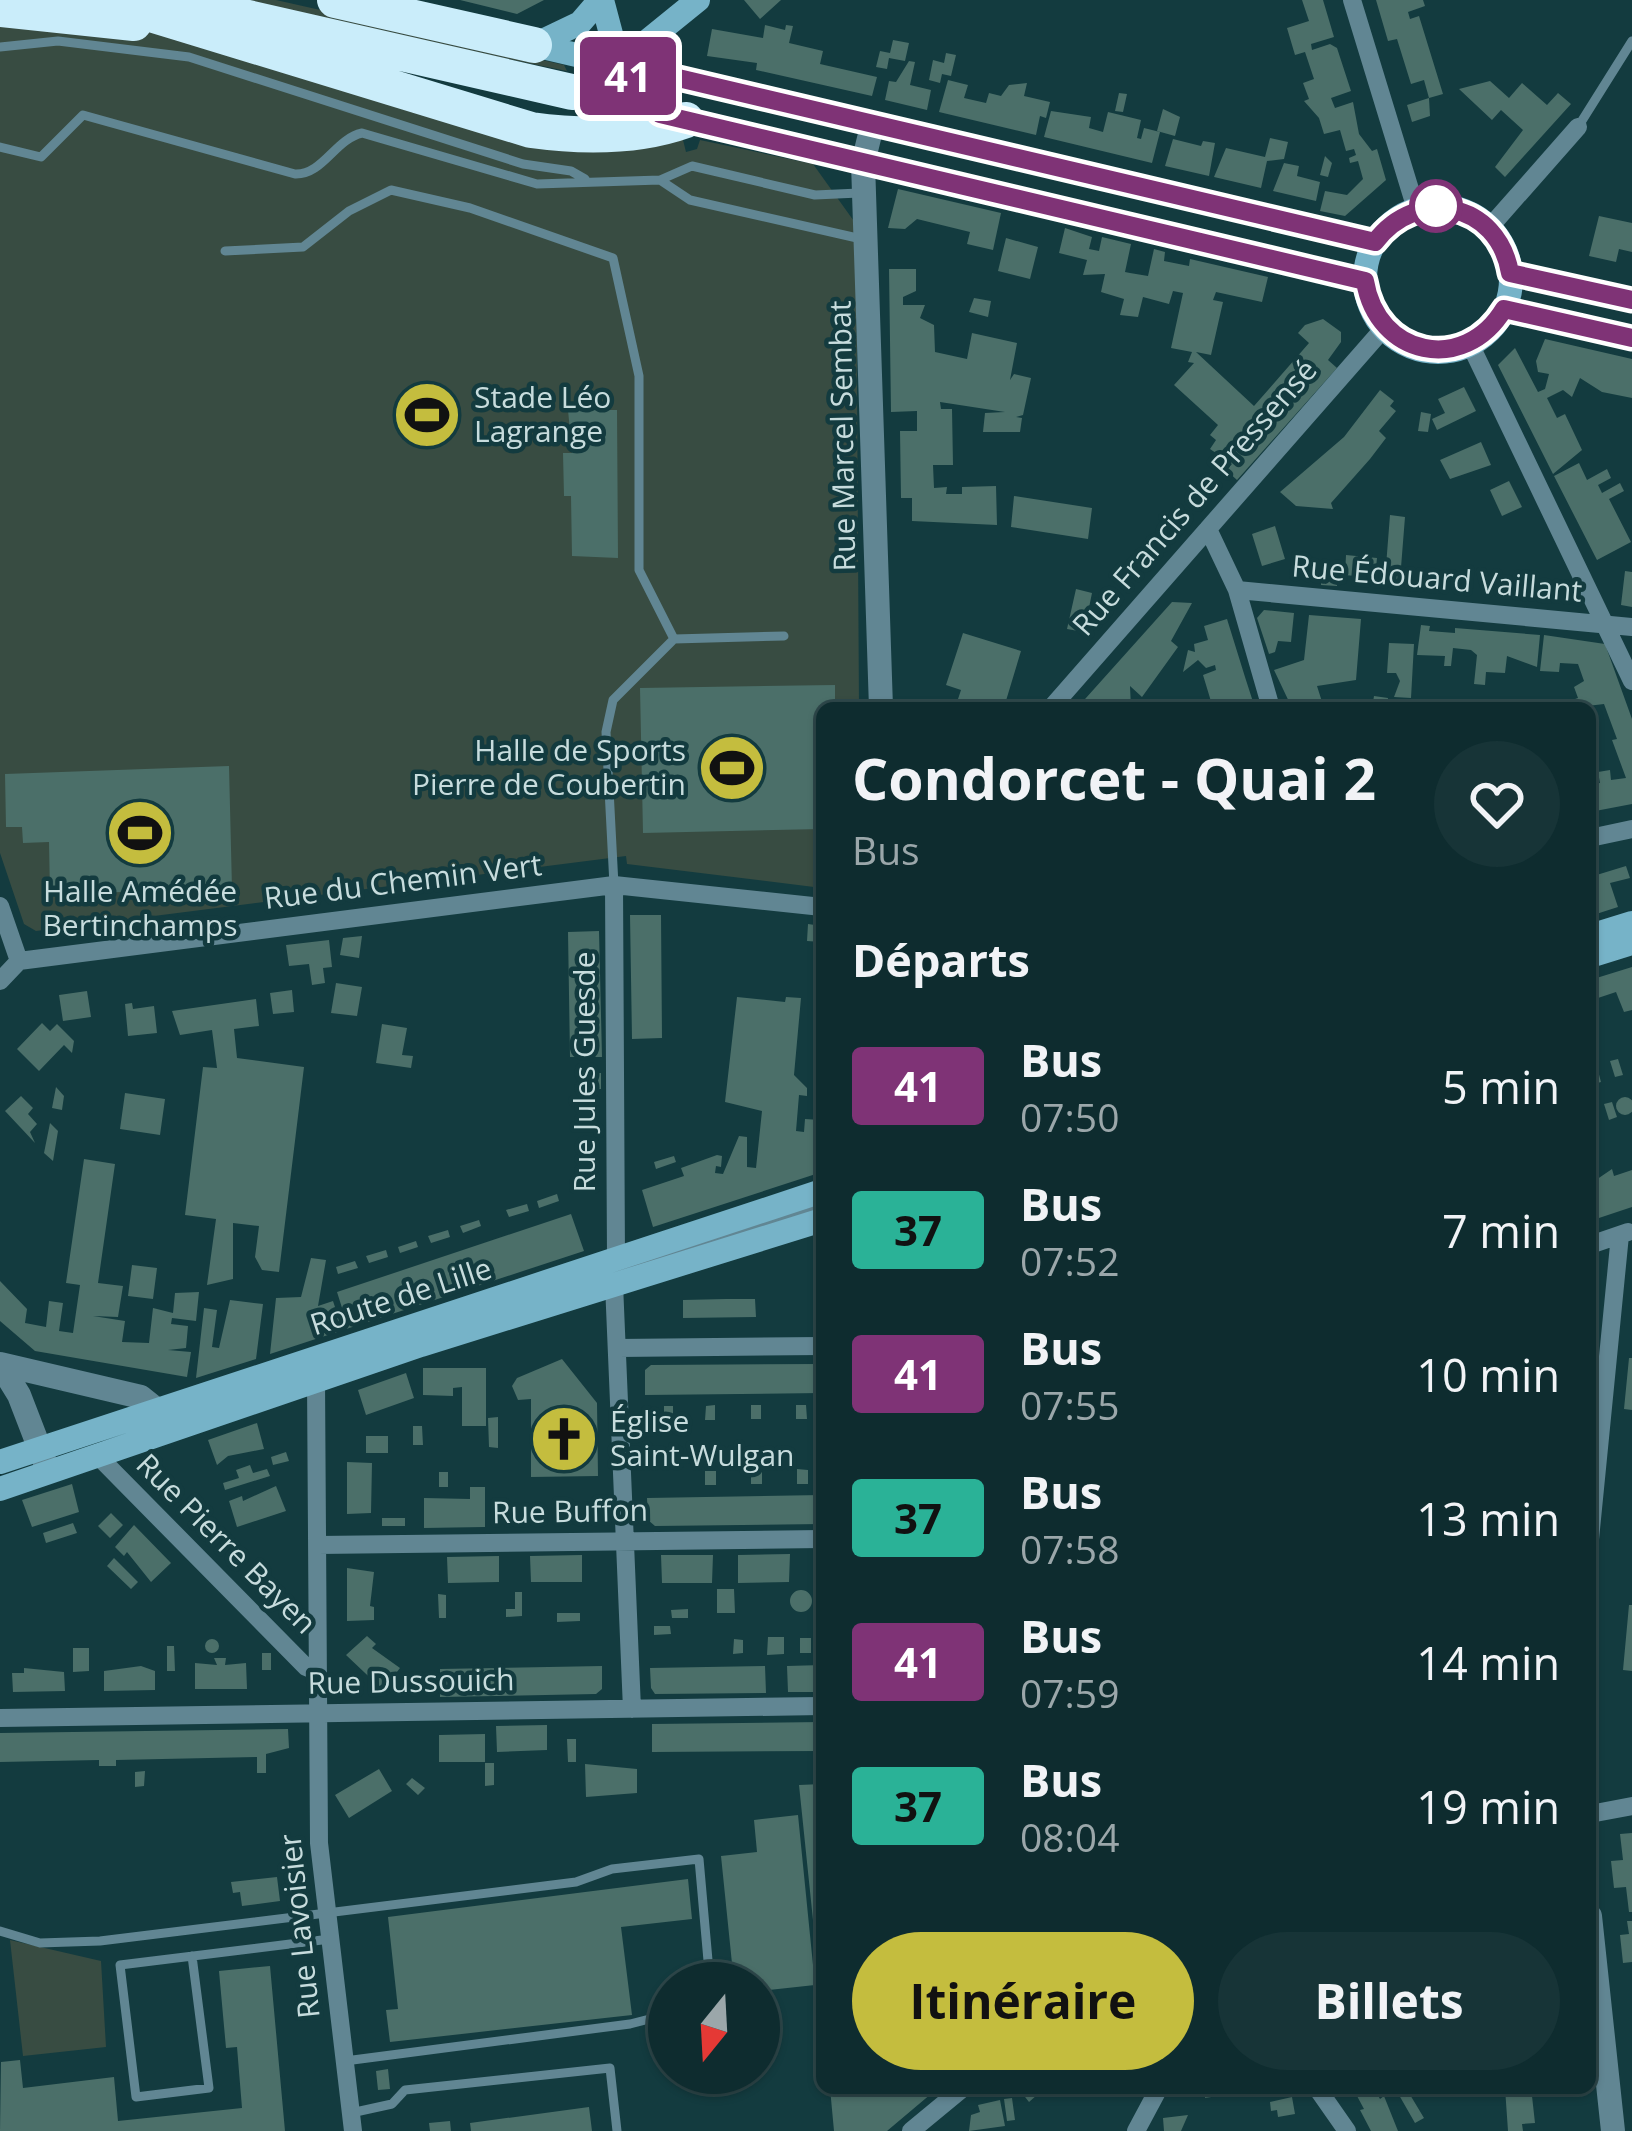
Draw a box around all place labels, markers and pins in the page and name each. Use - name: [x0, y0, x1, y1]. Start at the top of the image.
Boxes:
- unlabelled marker: [1411, 181, 1461, 231]
- place label: Stade Léo Lagrange: [474, 376, 611, 451]
- sports icon: Stade Léo Lagrange: [392, 380, 462, 450]
- place label: Halle de Sports Pierre de Coubertin: [412, 729, 686, 804]
- sports icon: Halle de Sports Pierre de Coubertin: [697, 733, 767, 803]
- sports icon: Halle Amédée Bertinchamps: [105, 798, 175, 868]
- place label: Halle Amédée Bertinchamps: [42, 870, 238, 945]
- place label: Église Saint-Wulgan: [610, 1400, 794, 1475]
- church icon: Église Saint-Wulgan: [529, 1404, 599, 1474]

